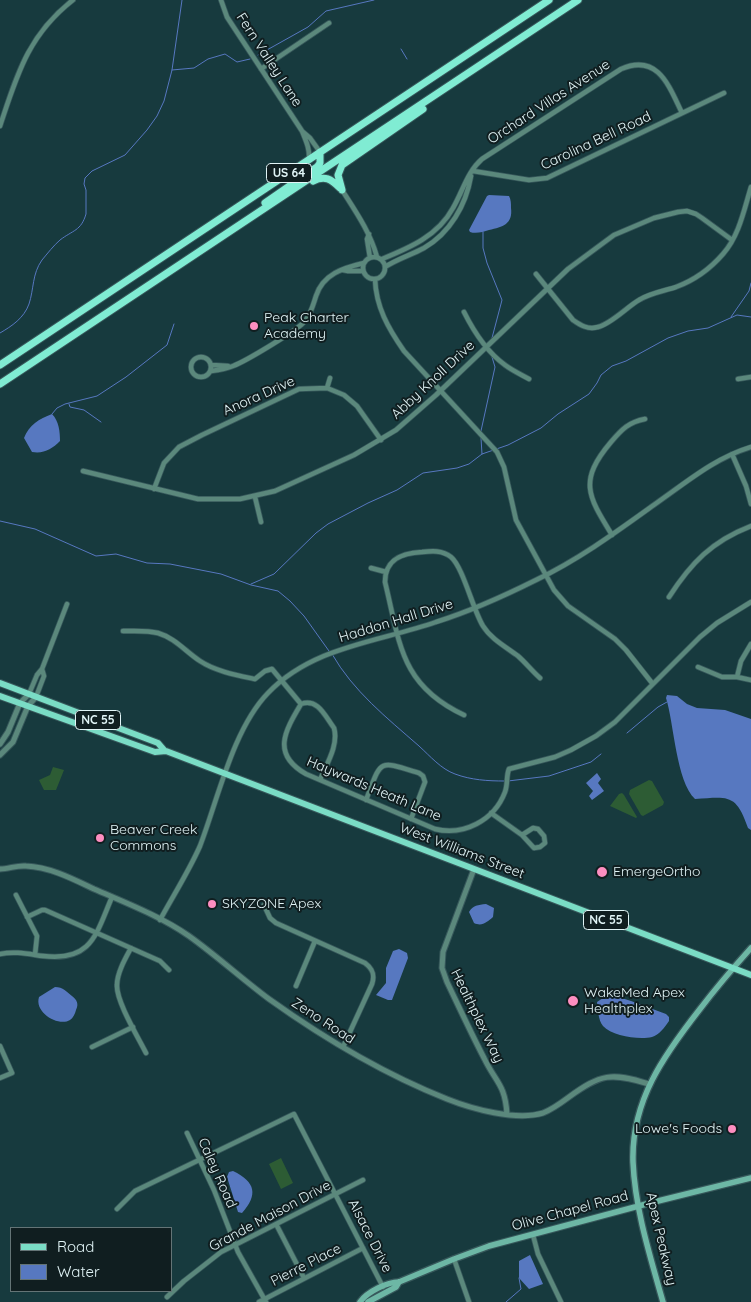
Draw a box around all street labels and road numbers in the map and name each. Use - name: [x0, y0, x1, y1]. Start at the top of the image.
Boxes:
- street label: Fern Valley Lane: [232, 10, 306, 110]
- street label: Orchard Villas Avenue: [485, 56, 613, 148]
- street label: Carolina Bell Road: [538, 108, 654, 174]
- road number: US 64: [266, 164, 312, 182]
- street label: Abby Knoll Drive: [388, 337, 478, 423]
- street label: Anora Drive: [220, 373, 298, 419]
- street label: Haddon Hall Drive: [337, 596, 455, 646]
- road number: NC 55: [76, 710, 120, 730]
- street label: Haywards Heath Lane: [304, 753, 444, 825]
- street label: West Williams Street: [397, 819, 527, 883]
- road number: NC 55: [584, 910, 628, 930]
- street label: Healthplex Way: [447, 966, 507, 1066]
- street label: Zeno Road: [288, 994, 358, 1048]
- street label: Caley Road: [194, 1135, 240, 1211]
- street label: Grande Maison Drive: [206, 1177, 334, 1255]
- street label: Olive Chapel Road: [510, 1187, 630, 1235]
- street label: Apex Peakway: [642, 1191, 680, 1287]
- street label: Alsace Drive: [344, 1196, 396, 1276]
- street label: Pierre Place: [268, 1240, 344, 1290]

